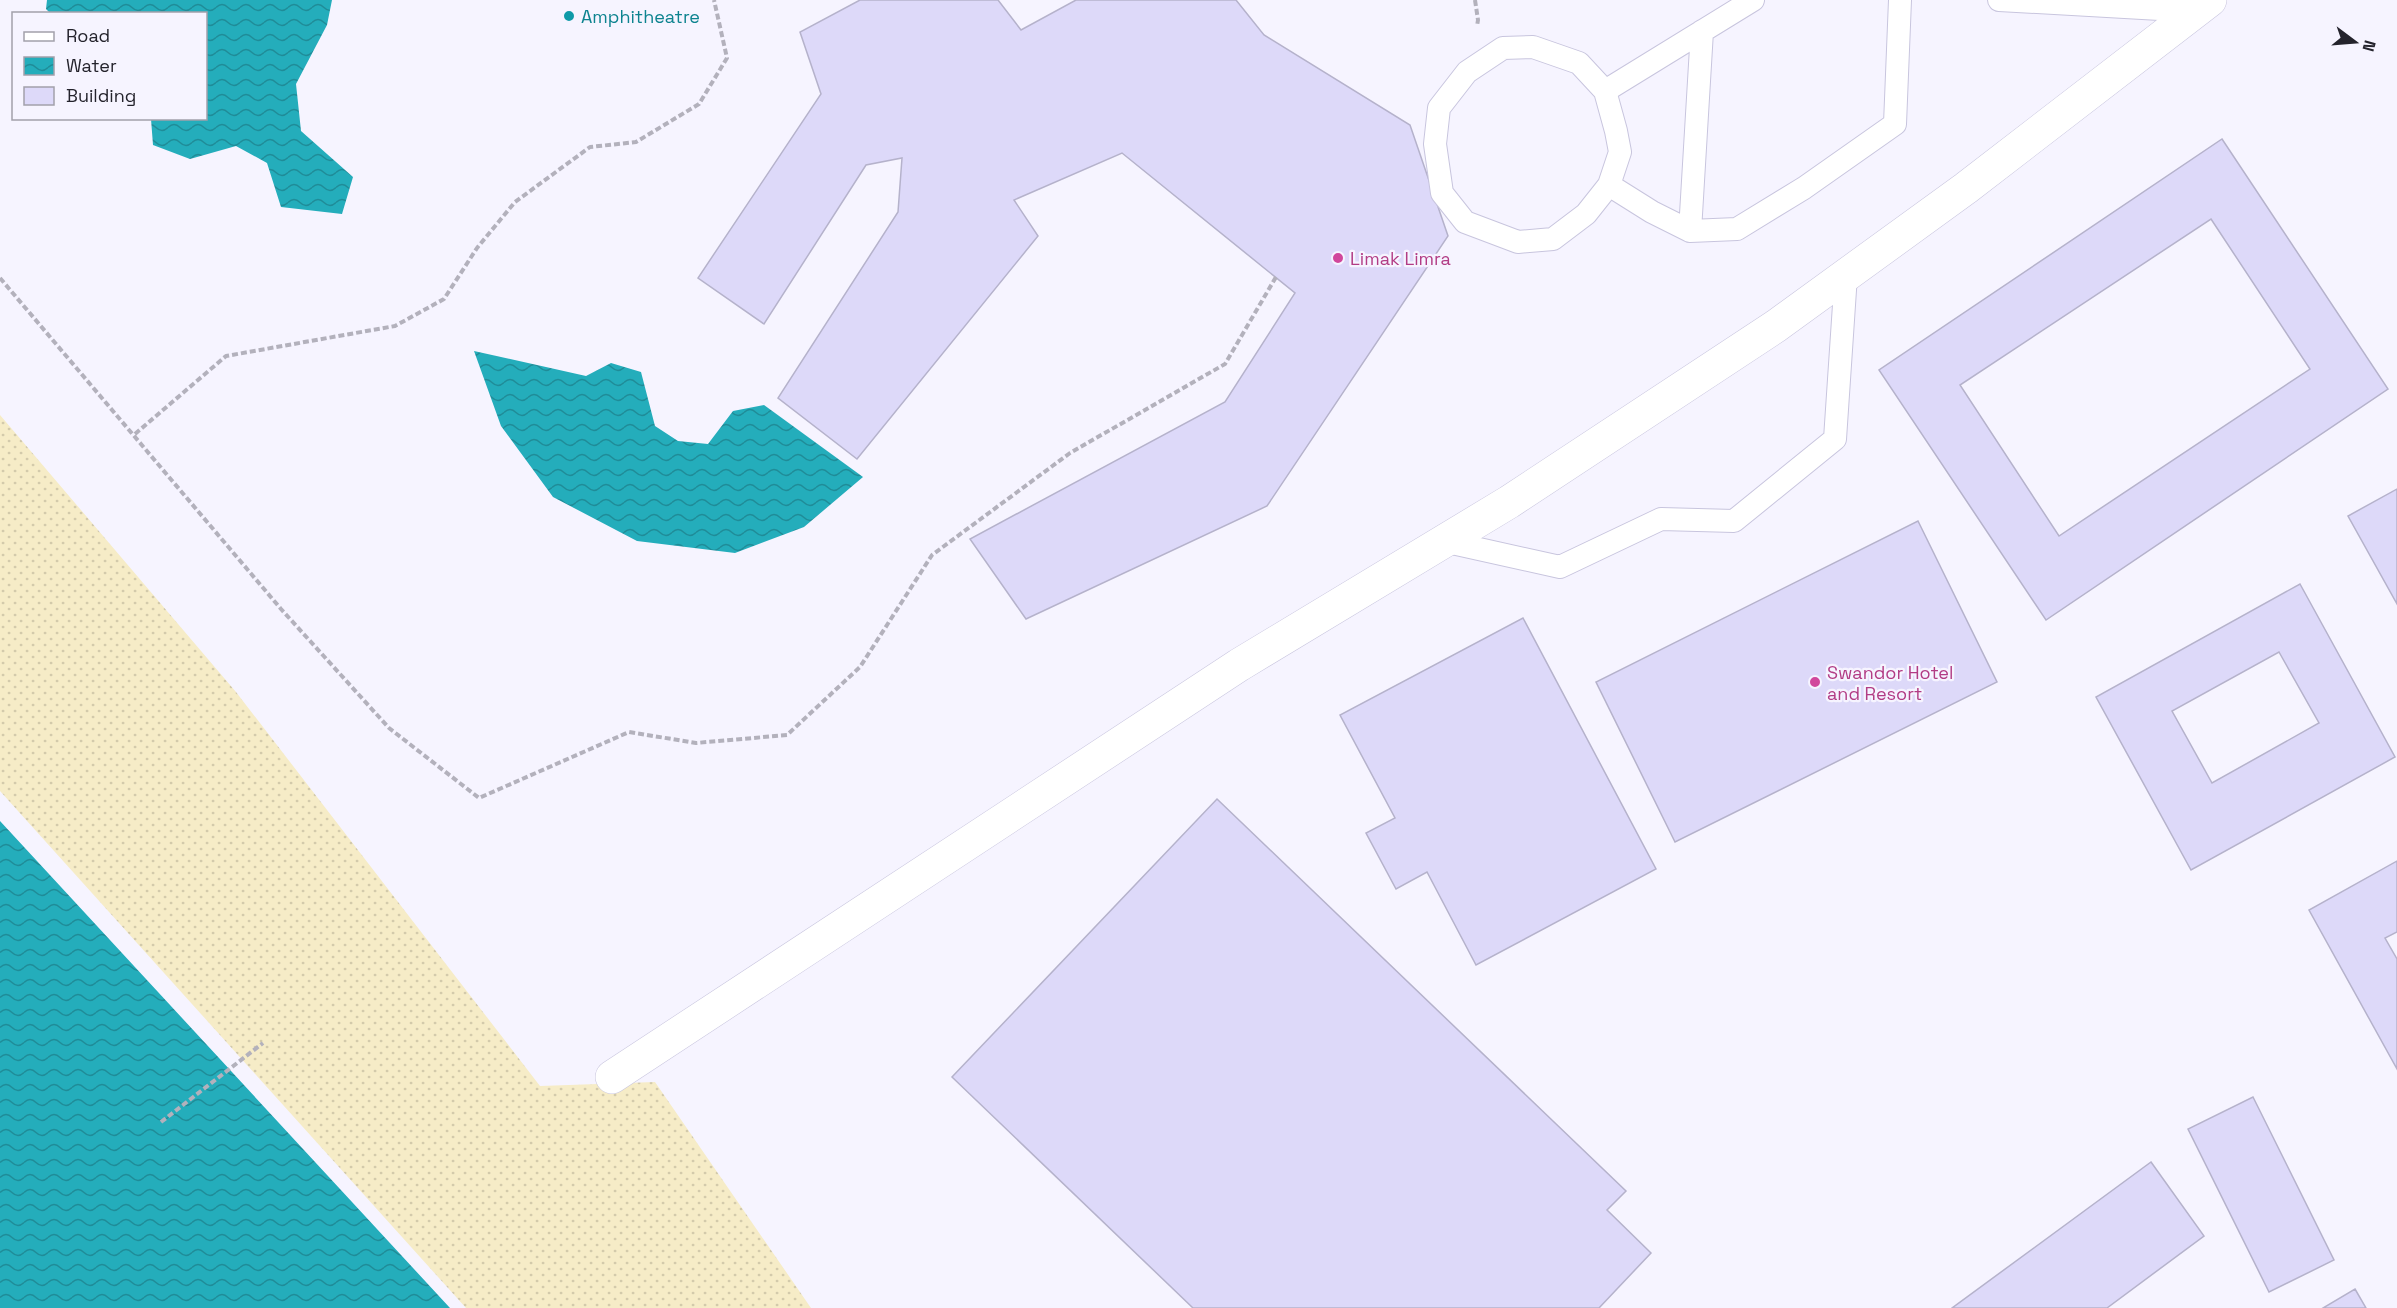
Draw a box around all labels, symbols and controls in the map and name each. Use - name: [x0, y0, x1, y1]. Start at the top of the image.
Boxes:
- place label: Amphitheatre: [581, 5, 700, 28]
- marker: Amphitheatre: [562, 9, 576, 23]
- legend: [12, 12, 207, 120]
- north arrow: [2325, 12, 2385, 72]
- text: Road: [66, 24, 110, 47]
- text: N: [2357, 38, 2381, 54]
- text: Water: [66, 54, 117, 77]
- text: Building: [66, 84, 136, 107]
- place label: Limak Limra: [1350, 247, 1451, 270]
- marker: Limak Limra: [1331, 251, 1345, 265]
- place label: Swandor Hotel and Resort: [1827, 661, 1953, 705]
- marker: Swandor Hotel and Resort: [1808, 675, 1822, 689]

